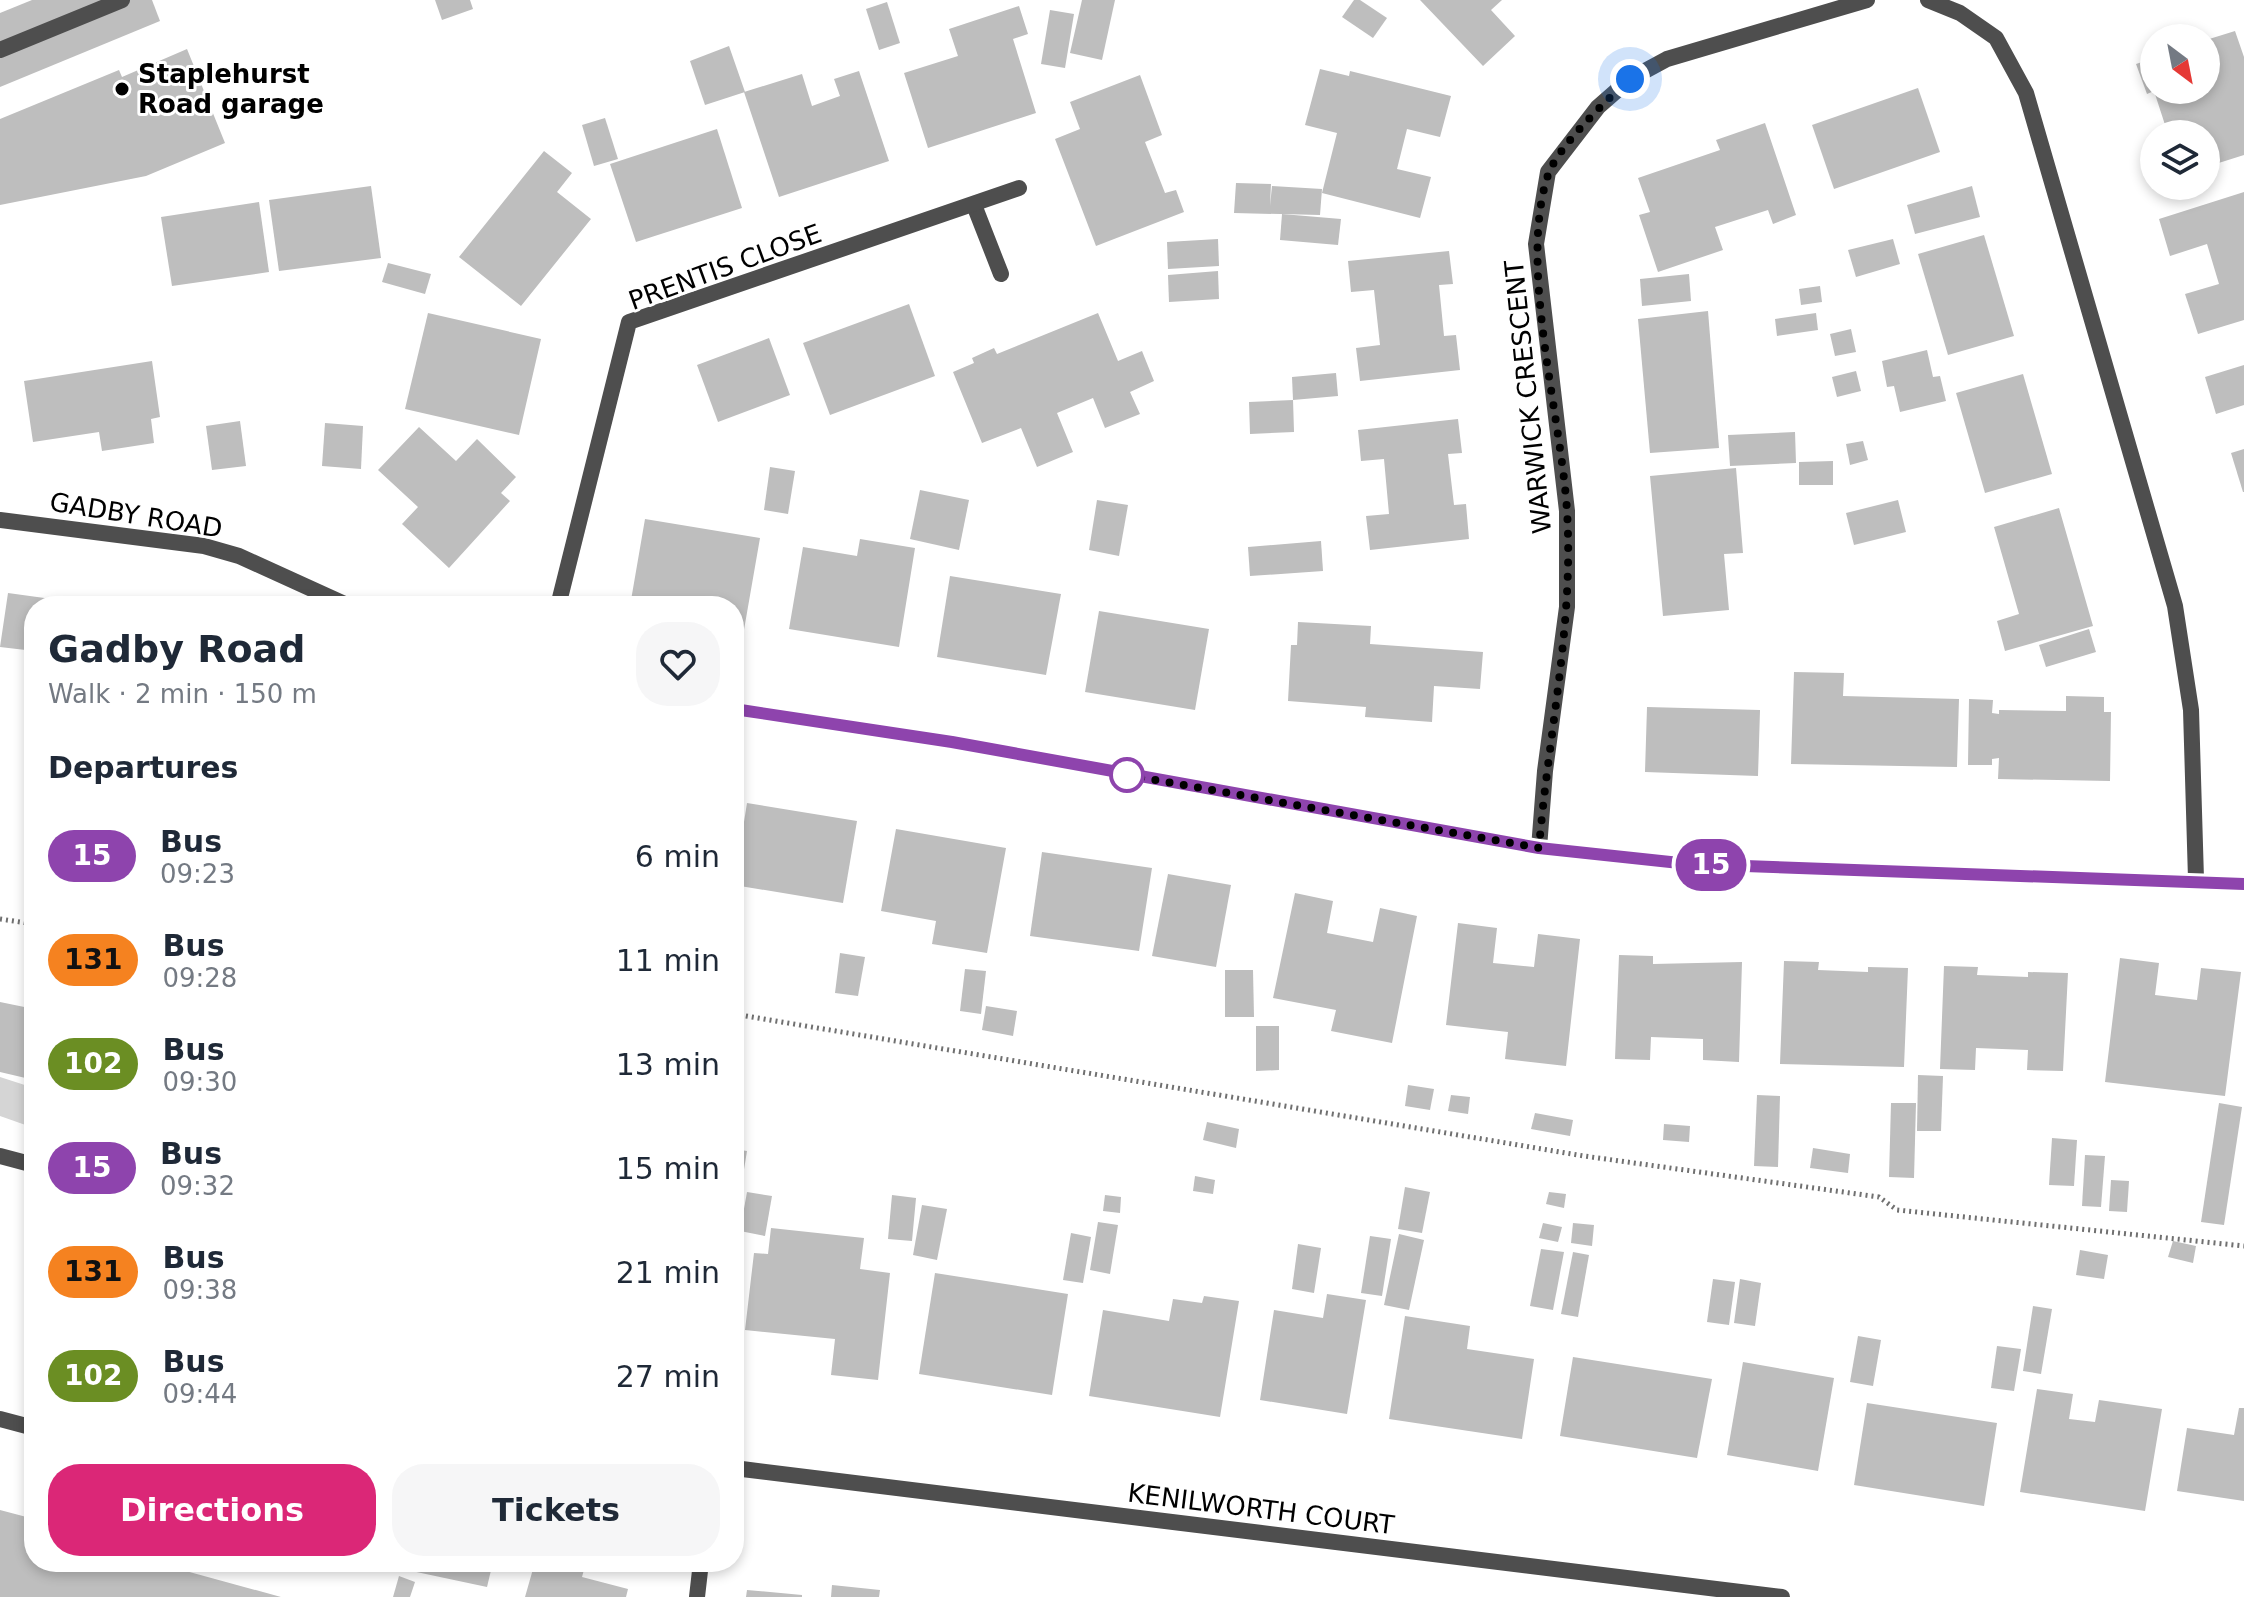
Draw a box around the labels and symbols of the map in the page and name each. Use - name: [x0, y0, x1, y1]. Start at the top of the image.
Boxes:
- north arrow: [2140, 24, 2220, 104]
- place label: Staplehurst Road garage: [138, 59, 324, 119]
- your location: [1610, 59, 1650, 99]
- marker: Staplehurst Road garage: [113, 80, 131, 98]
- street label: PRENTIS CLOSE: [624, 218, 826, 316]
- street label: WARWICK CRESCENT: [1499, 259, 1557, 535]
- street label: GADBY ROAD: [48, 487, 224, 543]
- unlabelled marker: [1110, 758, 1144, 792]
- line badge: 15: [1675, 839, 1747, 891]
- street label: KENILWORTH COURT: [1126, 1478, 1396, 1540]

